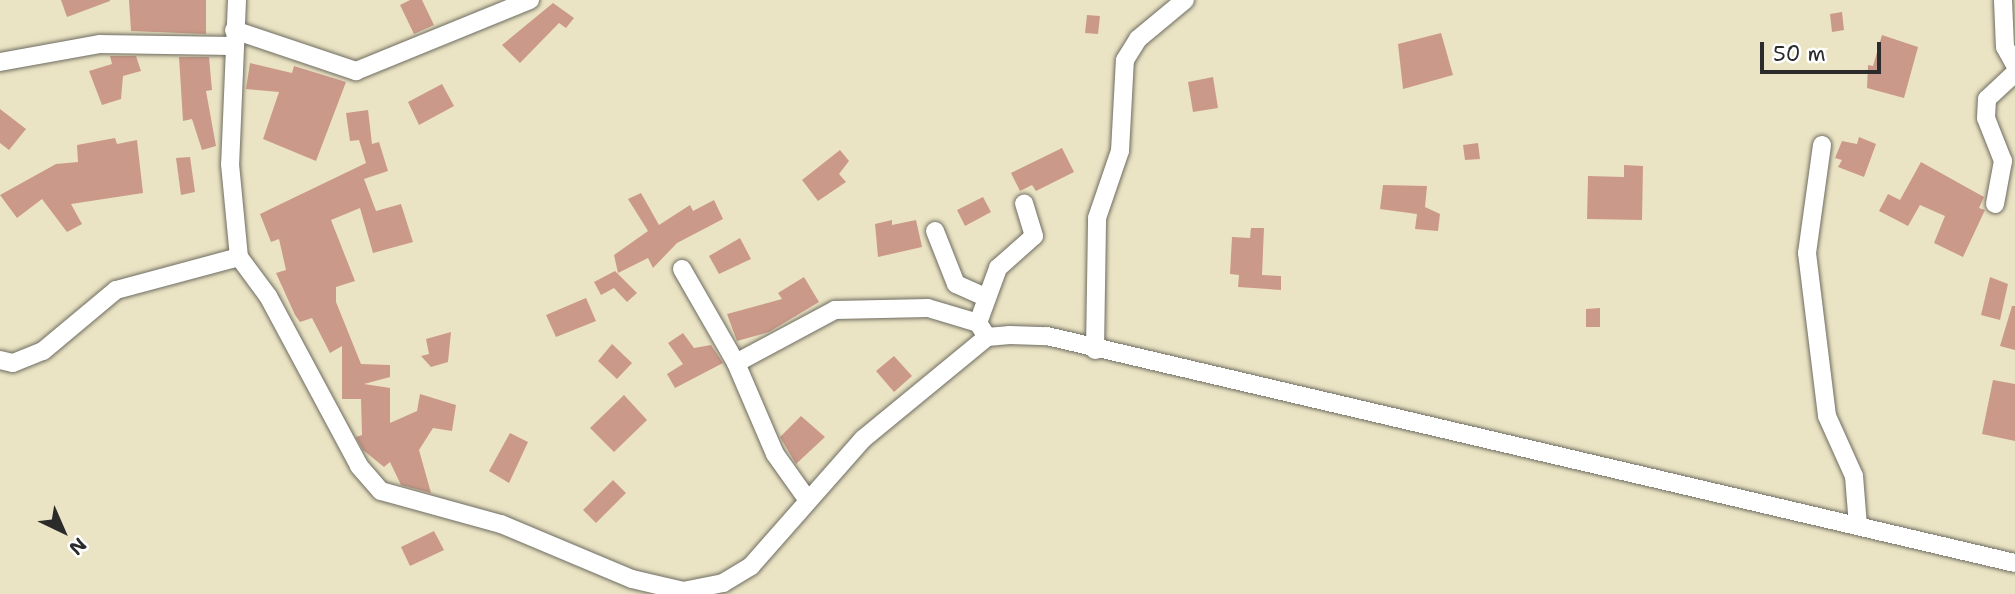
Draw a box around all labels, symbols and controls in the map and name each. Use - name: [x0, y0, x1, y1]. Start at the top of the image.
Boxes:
- scale bar: [1763, 28, 1884, 72]
- text: 50 m: [1773, 40, 1826, 68]
- north arrow: [28, 496, 98, 566]
- text: N: [64, 532, 92, 561]

